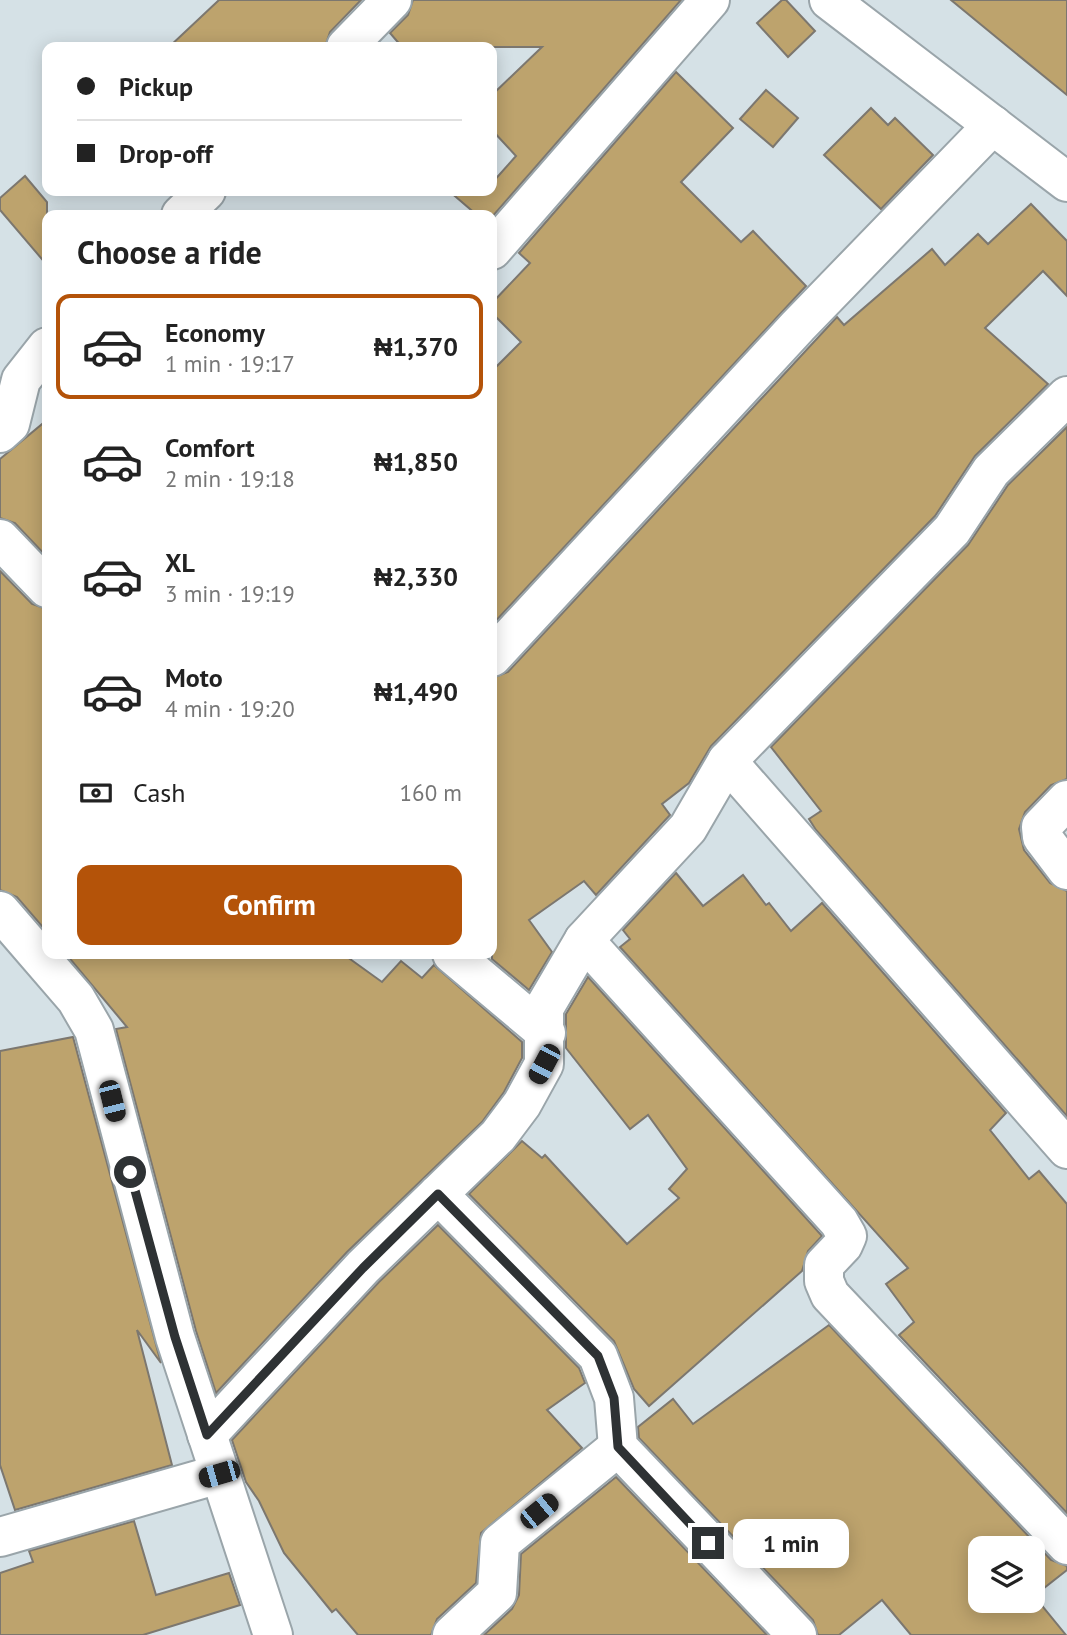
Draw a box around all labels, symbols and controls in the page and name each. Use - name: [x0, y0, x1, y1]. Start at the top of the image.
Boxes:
- text: Pickup: [119, 70, 193, 103]
- text: Drop-off: [119, 137, 213, 170]
- text: Choose a ride: [77, 231, 262, 273]
- icon: car: [81, 315, 144, 378]
- text: Economy: [165, 316, 265, 349]
- text: ₦1,370: [374, 330, 458, 363]
- text: 1 min · 19:17: [165, 349, 295, 378]
- icon: car: [81, 430, 144, 493]
- text: Comfort: [165, 431, 255, 464]
- text: ₦1,850: [374, 445, 458, 478]
- text: 2 min · 19:18: [165, 464, 295, 493]
- icon: car: [81, 545, 144, 608]
- text: XL: [165, 546, 195, 579]
- text: ₦2,330: [374, 560, 458, 593]
- text: 3 min · 19:19: [165, 579, 295, 608]
- icon: car: [81, 660, 144, 723]
- text: Moto: [165, 661, 223, 694]
- text: ₦1,490: [374, 675, 458, 708]
- text: 4 min · 19:20: [165, 694, 295, 723]
- icon: cash: [77, 774, 115, 812]
- text: Cash: [133, 776, 185, 809]
- text: 160 m: [400, 778, 462, 807]
- button: Confirm: [77, 865, 462, 945]
- car: [525, 1041, 564, 1087]
- car: [97, 1078, 128, 1124]
- route start: [114, 1156, 146, 1188]
- car: [196, 1458, 243, 1490]
- car: [517, 1490, 562, 1532]
- callout: 1 min: [732, 1518, 848, 1568]
- route end: [692, 1527, 724, 1559]
- text: 1 min: [763, 1529, 819, 1558]
- map controls: [968, 1536, 1045, 1613]
- button: layers: [968, 1536, 1045, 1613]

